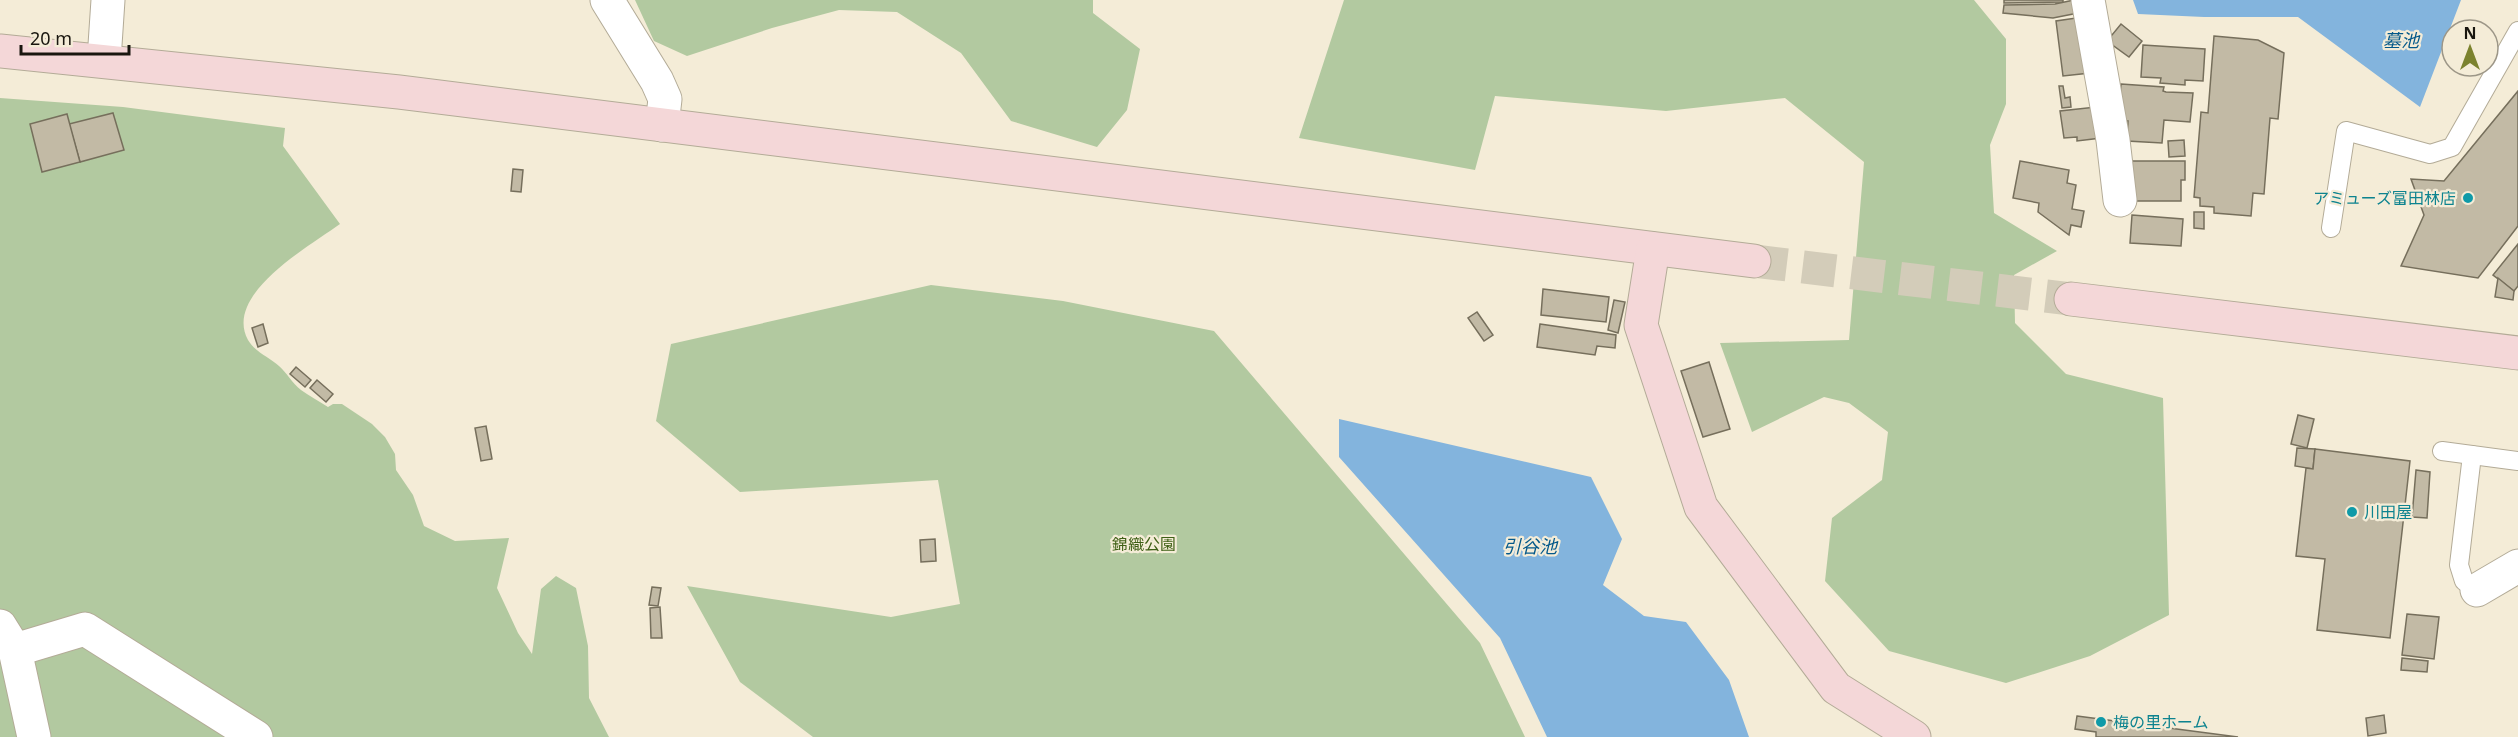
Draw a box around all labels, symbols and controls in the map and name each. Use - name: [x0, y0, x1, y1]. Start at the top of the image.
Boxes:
- scale bar: [21, 18, 129, 56]
- north arrow: [2440, 18, 2500, 78]
- text: N: [2463, 22, 2477, 44]
- text: 20 m: [30, 26, 72, 50]
- water label: 墓池: [2383, 28, 2421, 52]
- place label: アミューズ富田林店: [2313, 187, 2456, 209]
- marker: アミューズ富田林店: [2461, 191, 2475, 205]
- place label: 川田屋: [2364, 501, 2412, 523]
- marker: 川田屋: [2345, 505, 2359, 519]
- park label: 錦織公園: [1112, 533, 1176, 555]
- water label: 引谷池: [1503, 534, 1559, 558]
- place label: 梅の里ホーム: [2113, 711, 2209, 733]
- marker: 梅の里ホーム: [2094, 715, 2108, 729]

